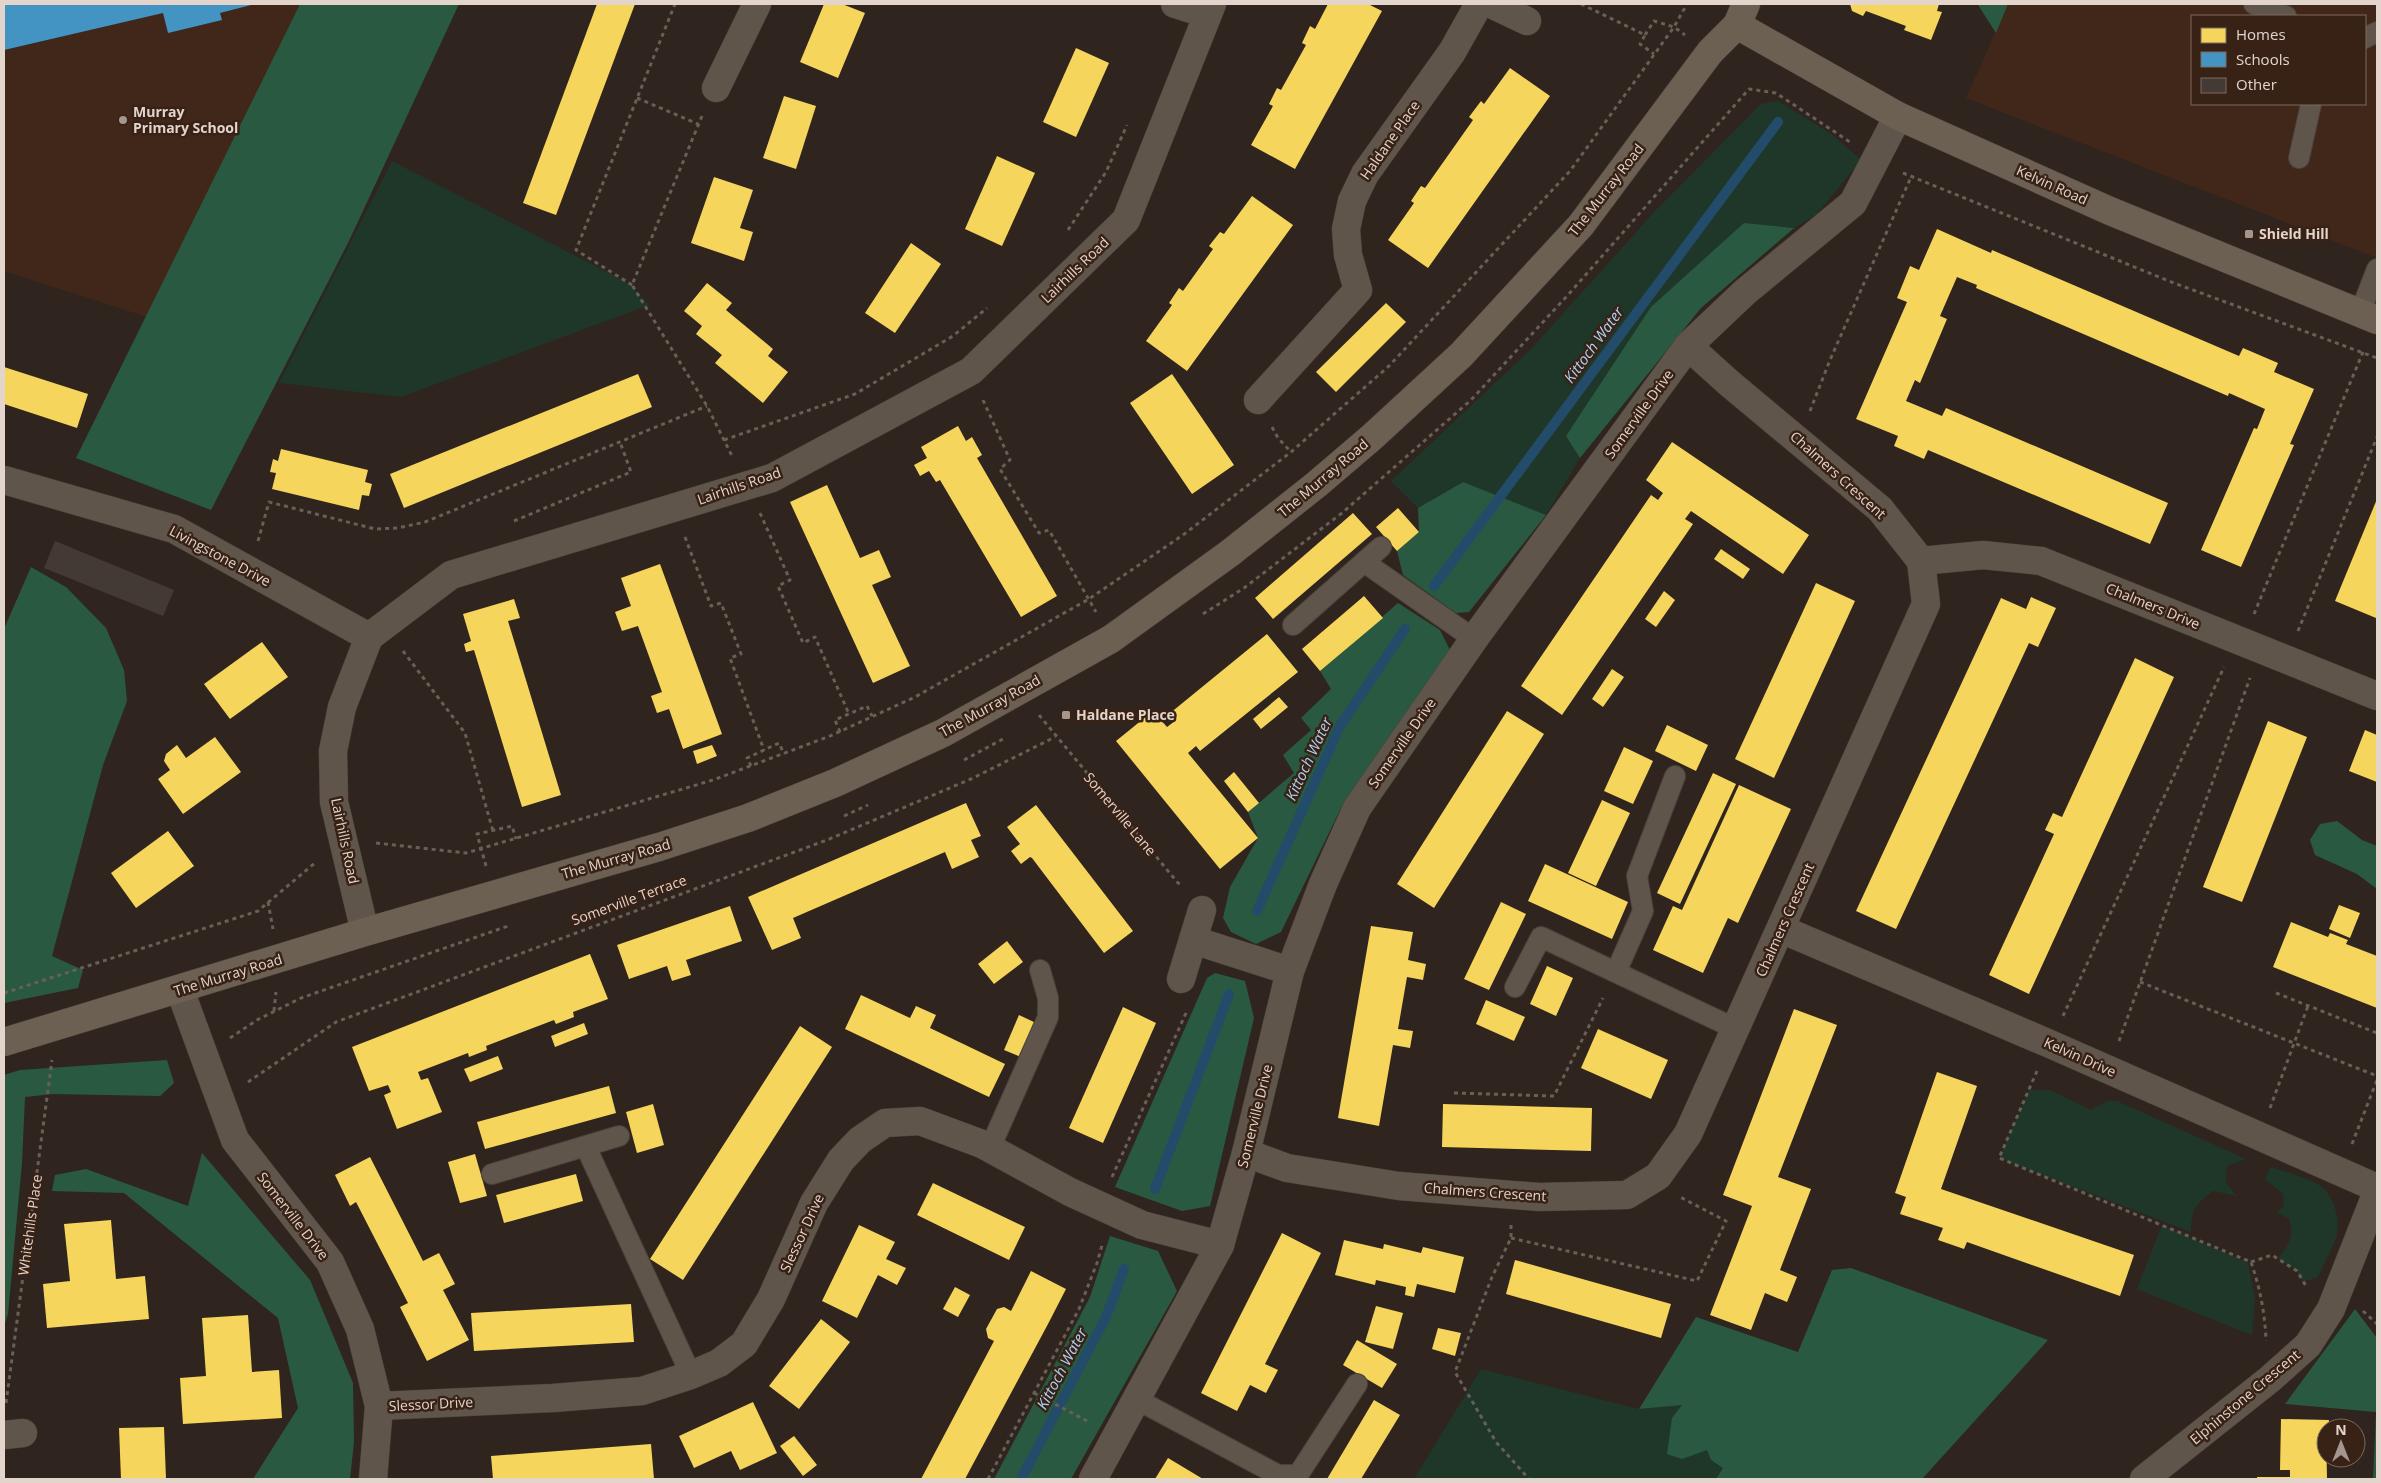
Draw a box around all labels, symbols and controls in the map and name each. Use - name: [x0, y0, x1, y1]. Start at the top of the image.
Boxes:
- legend: [2191, 15, 2366, 105]
- text: Homes: [2236, 24, 2286, 44]
- text: Schools: [2236, 49, 2290, 69]
- text: Other: [2236, 74, 2277, 94]
- street label: Haldane Place: [1355, 96, 1424, 183]
- place label: Murray Primary School: [133, 102, 238, 137]
- marker: Murray Primary School: [117, 114, 129, 126]
- street label: The Murray Road: [1564, 140, 1648, 240]
- street label: Kelvin Road: [2014, 160, 2091, 209]
- place label: Shield Hill: [2259, 224, 2329, 243]
- marker: Shield Hill: [2243, 228, 2255, 240]
- street label: Lairhills Road: [1037, 233, 1113, 307]
- water label: Kittoch Water: [1559, 301, 1628, 386]
- street label: Somerville Drive: [1600, 365, 1678, 462]
- street label: Chalmers Crescent: [1786, 426, 1890, 523]
- street label: The Murray Road: [1274, 434, 1372, 521]
- street label: Lairhills Road: [694, 462, 783, 509]
- street label: Livingstone Drive: [166, 521, 274, 590]
- street label: Chalmers Drive: [2103, 578, 2203, 633]
- street label: The Murray Road: [936, 670, 1043, 741]
- street label: Somerville Drive: [1363, 694, 1440, 792]
- place label: Haldane Place: [1076, 705, 1175, 724]
- marker: Haldane Place: [1060, 709, 1072, 721]
- water label: Kittoch Water: [1280, 713, 1337, 803]
- street label: Somerville Lane: [1080, 768, 1161, 859]
- street label: Lairhills Road: [327, 796, 364, 886]
- street label: The Murray Road: [559, 834, 672, 883]
- street label: Chalmers Crescent: [1751, 860, 1818, 980]
- street label: Somerville Terrace: [569, 870, 689, 929]
- street label: The Murray Road: [171, 949, 284, 1000]
- street label: Kelvin Drive: [2041, 1032, 2119, 1081]
- street label: Somerville Drive: [1232, 1062, 1277, 1170]
- street label: Somerville Drive: [253, 1168, 334, 1263]
- street label: Whitehills Place: [13, 1173, 46, 1277]
- street label: Chalmers Crescent: [1423, 1178, 1547, 1205]
- street label: Slessor Drive: [775, 1190, 828, 1275]
- water label: Kittoch Water: [1031, 1323, 1091, 1413]
- street label: Elphinstone Crescent: [2186, 1345, 2304, 1448]
- street label: Slessor Drive: [388, 1392, 474, 1415]
- north arrow: [2316, 1418, 2366, 1468]
- text: N: [2335, 1420, 2347, 1439]

